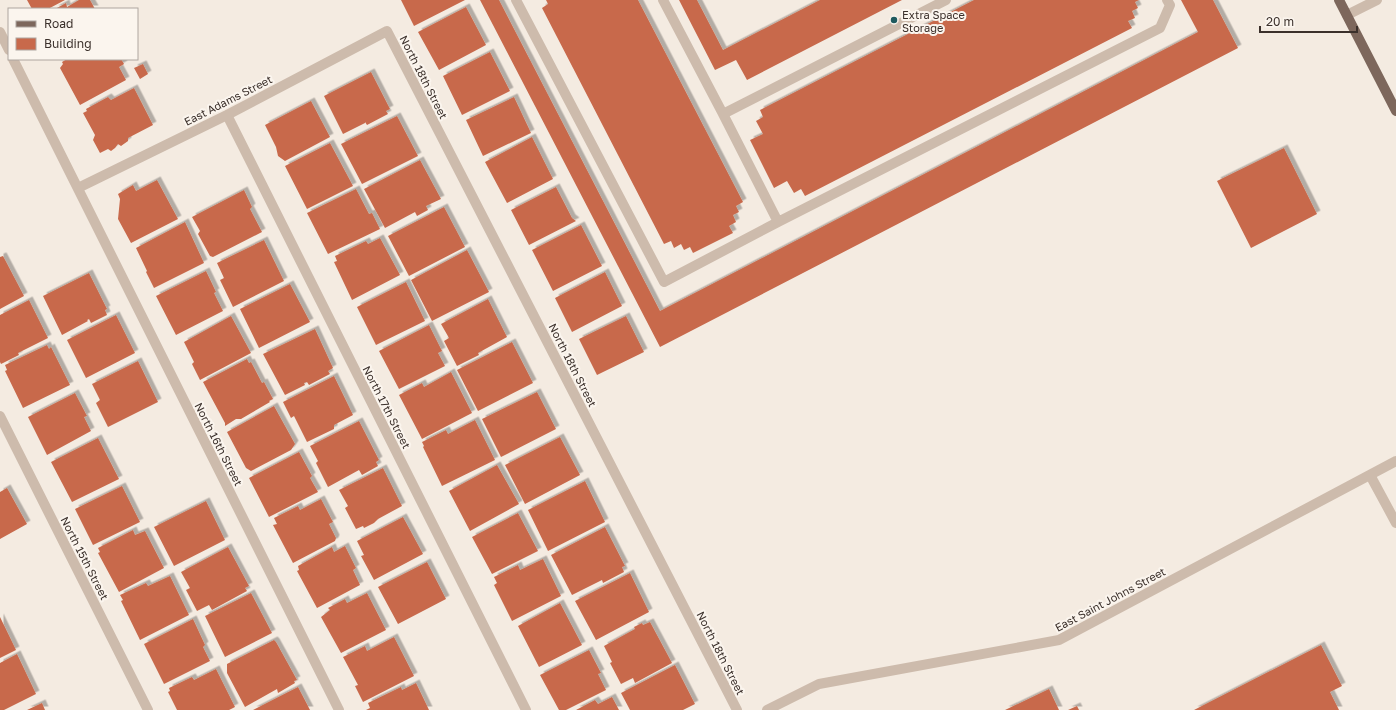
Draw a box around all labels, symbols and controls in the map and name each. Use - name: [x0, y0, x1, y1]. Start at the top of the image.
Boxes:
- legend: [8, 8, 138, 60]
- place label: Extra Space Storage: [902, 8, 965, 34]
- scale bar: [1260, 8, 1357, 34]
- text: 20 m: [1266, 14, 1294, 29]
- marker: Extra Space Storage: [889, 15, 899, 25]
- text: Road: [44, 16, 73, 31]
- street label: North 18th Street: [397, 33, 451, 121]
- text: Building: [44, 36, 92, 51]
- street label: East Adams Street: [182, 72, 274, 128]
- street label: North 18th Street: [546, 321, 600, 409]
- street label: North 17th Street: [361, 363, 413, 451]
- street label: North 16th Street: [192, 400, 246, 488]
- street label: North 15th Street: [58, 514, 112, 602]
- street label: East Saint Johns Street: [1053, 564, 1167, 634]
- street label: North 18th Street: [694, 609, 748, 697]

